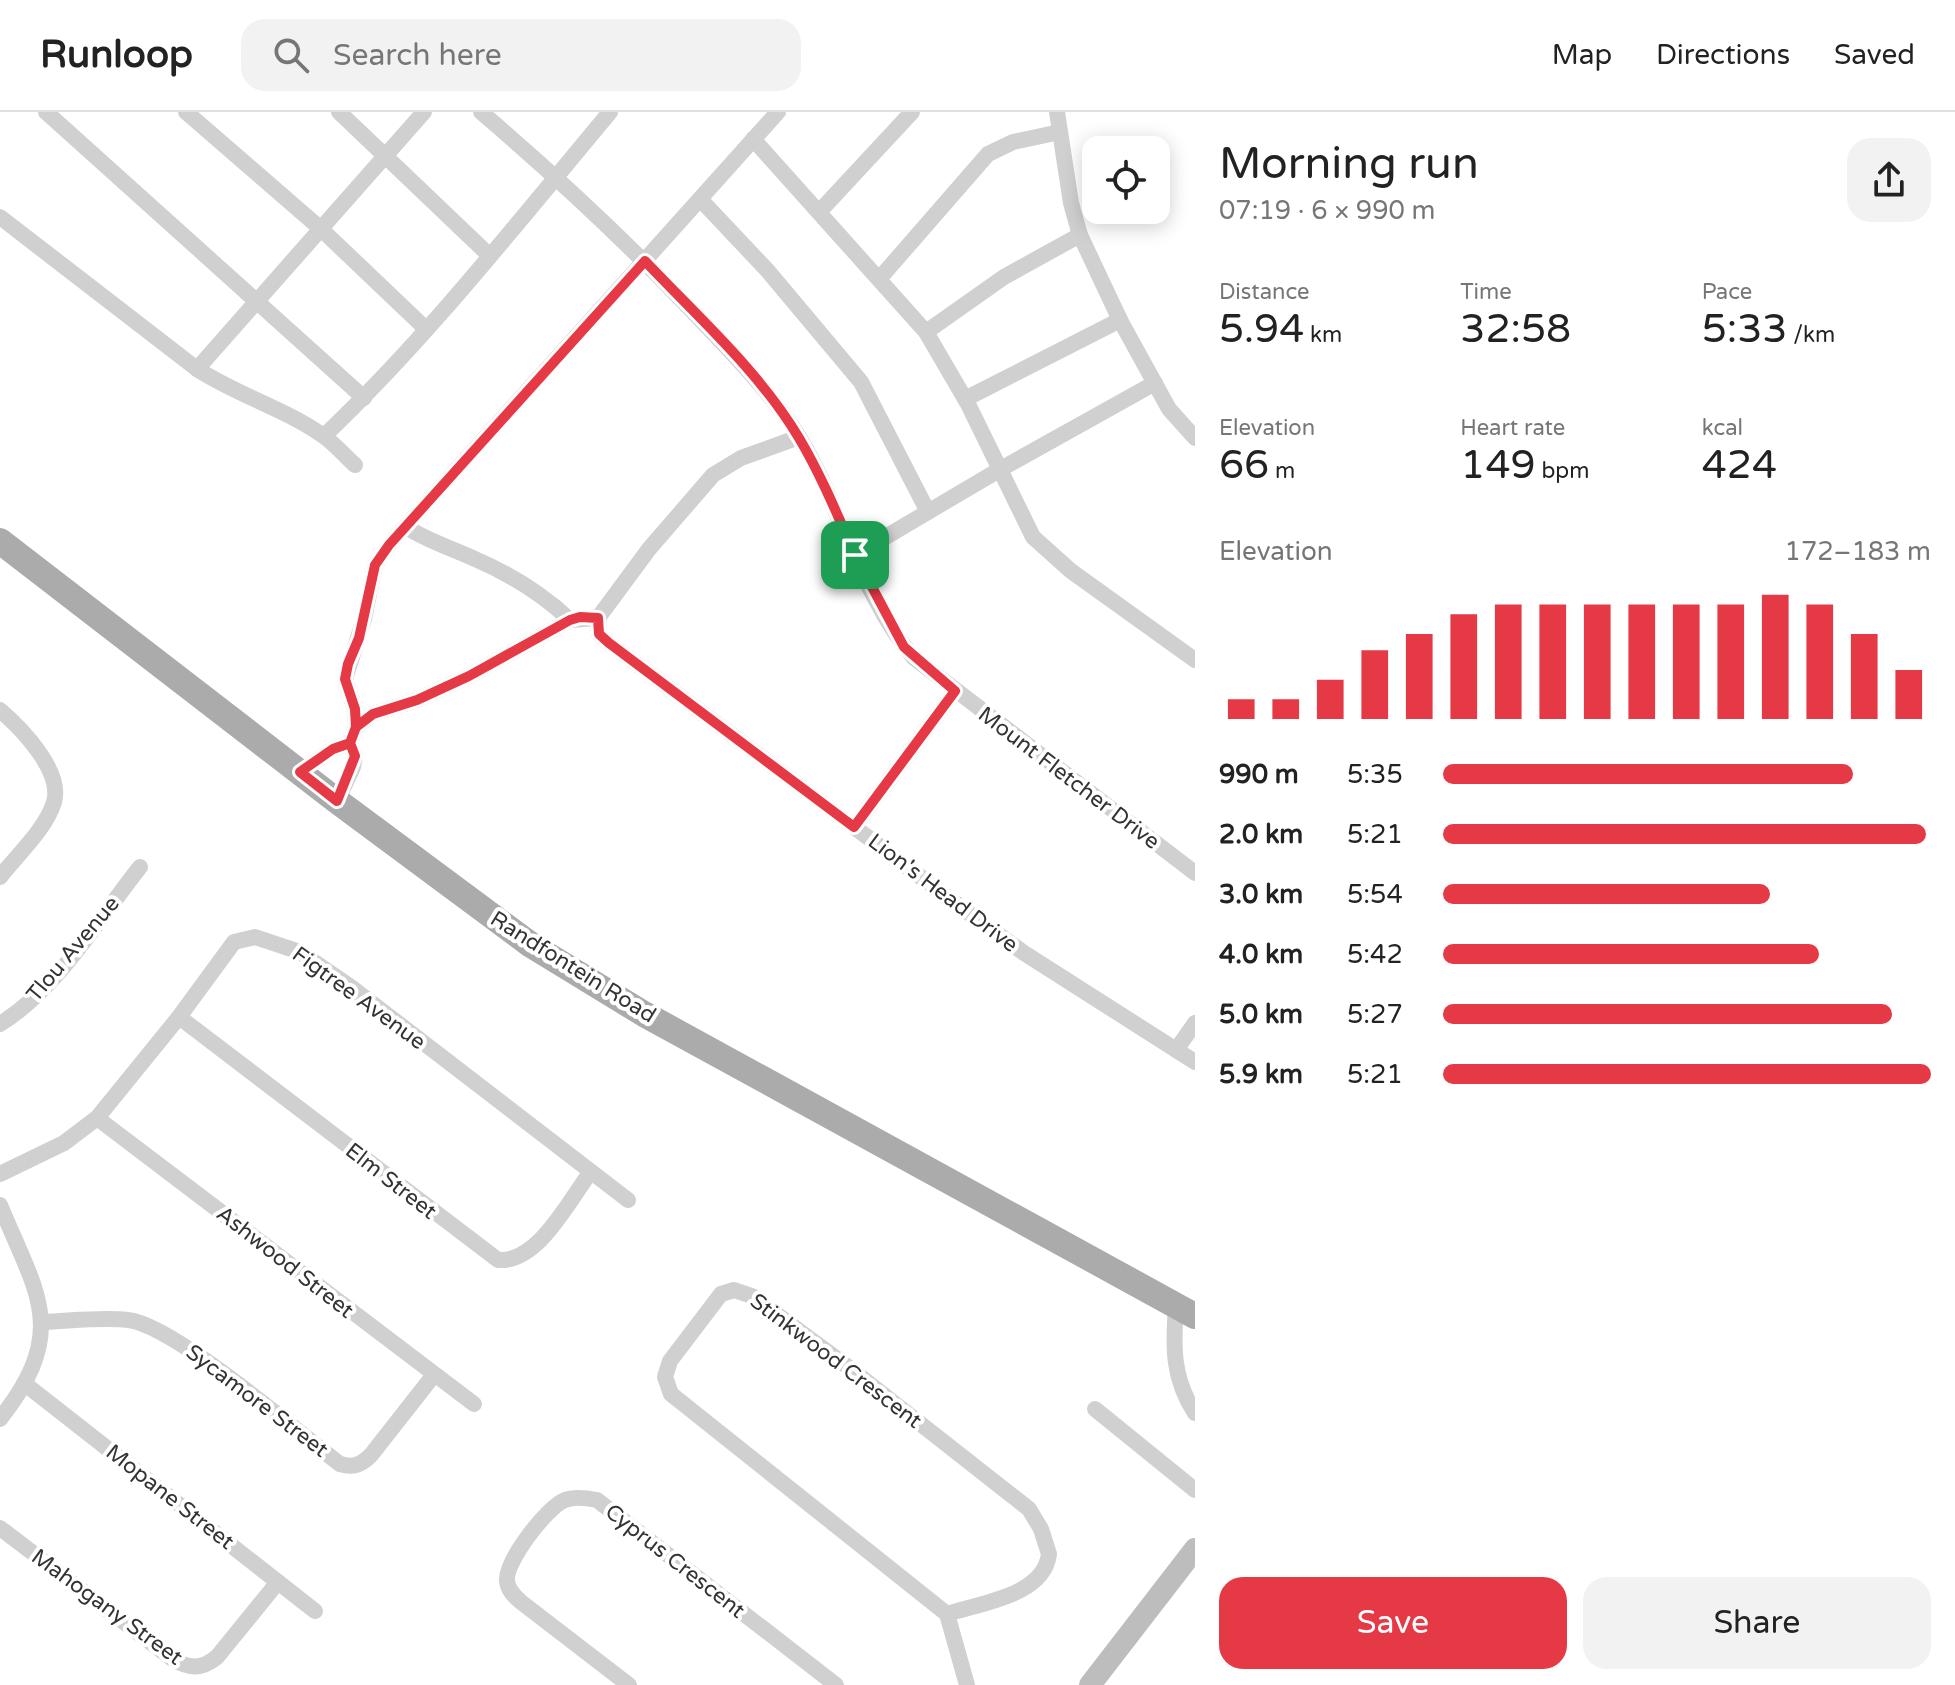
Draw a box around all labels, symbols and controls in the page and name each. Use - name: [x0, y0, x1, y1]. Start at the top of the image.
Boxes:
- search box: [241, 19, 801, 91]
- text: Runloop: [40, 32, 193, 78]
- icon: search: [269, 33, 313, 77]
- text: Search here: [333, 37, 502, 74]
- text: Map: [1552, 38, 1612, 72]
- text: Directions: [1656, 38, 1790, 72]
- text: Saved: [1834, 38, 1915, 72]
- map controls: [1082, 136, 1170, 224]
- button: locate: [1082, 136, 1170, 224]
- text: Morning run: [1219, 138, 1479, 191]
- button: share: [1847, 138, 1931, 222]
- text: 07:19 · 6 × 990 m: [1219, 195, 1435, 226]
- text: Distance: [1219, 279, 1310, 305]
- text: Time: [1460, 279, 1512, 305]
- text: Pace: [1702, 279, 1752, 305]
- text: 5.94: [1219, 305, 1304, 353]
- text: 32:58: [1460, 305, 1571, 353]
- text: 5:33: [1702, 305, 1787, 353]
- text: km: [1304, 322, 1342, 348]
- text: /km: [1787, 322, 1835, 348]
- text: Elevation: [1219, 415, 1315, 441]
- text: Heart rate: [1460, 415, 1565, 441]
- text: kcal: [1702, 415, 1743, 441]
- text: 66: [1219, 441, 1269, 489]
- text: 149: [1460, 441, 1536, 489]
- text: 424: [1702, 441, 1777, 489]
- text: m: [1269, 458, 1295, 484]
- text: bpm: [1536, 458, 1589, 484]
- pin: [821, 521, 889, 589]
- icon: arrive: [833, 533, 877, 577]
- text: Elevation: [1219, 536, 1333, 567]
- text: 172–183 m: [1785, 536, 1931, 567]
- street label: Mount Fletcher Drive: [973, 701, 1165, 855]
- text: 990 m: [1219, 759, 1299, 790]
- text: 5:35: [1347, 759, 1403, 790]
- text: 2.0 km: [1219, 819, 1303, 850]
- text: 5:21: [1347, 819, 1403, 850]
- street label: Lion's Head Drive: [863, 828, 1023, 958]
- text: 3.0 km: [1219, 879, 1303, 910]
- text: 5:54: [1347, 879, 1403, 910]
- street label: Tlou Avenue: [21, 891, 125, 1007]
- street label: Randfontein Road: [485, 906, 661, 1028]
- text: 4.0 km: [1219, 939, 1303, 970]
- text: 5:42: [1347, 939, 1403, 970]
- street label: Figtree Avenue: [287, 941, 431, 1055]
- text: 5.0 km: [1219, 999, 1303, 1030]
- text: 5:27: [1347, 999, 1403, 1030]
- text: 5.9 km: [1219, 1059, 1303, 1090]
- text: 5:21: [1347, 1059, 1403, 1090]
- street label: Elm Street: [340, 1137, 442, 1225]
- street label: Ashwood Street: [211, 1200, 359, 1324]
- street label: Stinkwood Crescent: [745, 1288, 927, 1434]
- street label: Sycamore Street: [181, 1339, 333, 1463]
- street label: Mopane Street: [101, 1439, 239, 1555]
- street label: Cyprus Crescent: [600, 1498, 750, 1624]
- street label: Mahogany Street: [26, 1544, 188, 1670]
- button: Save: [1219, 1577, 1567, 1669]
- button: Share: [1583, 1577, 1931, 1669]

